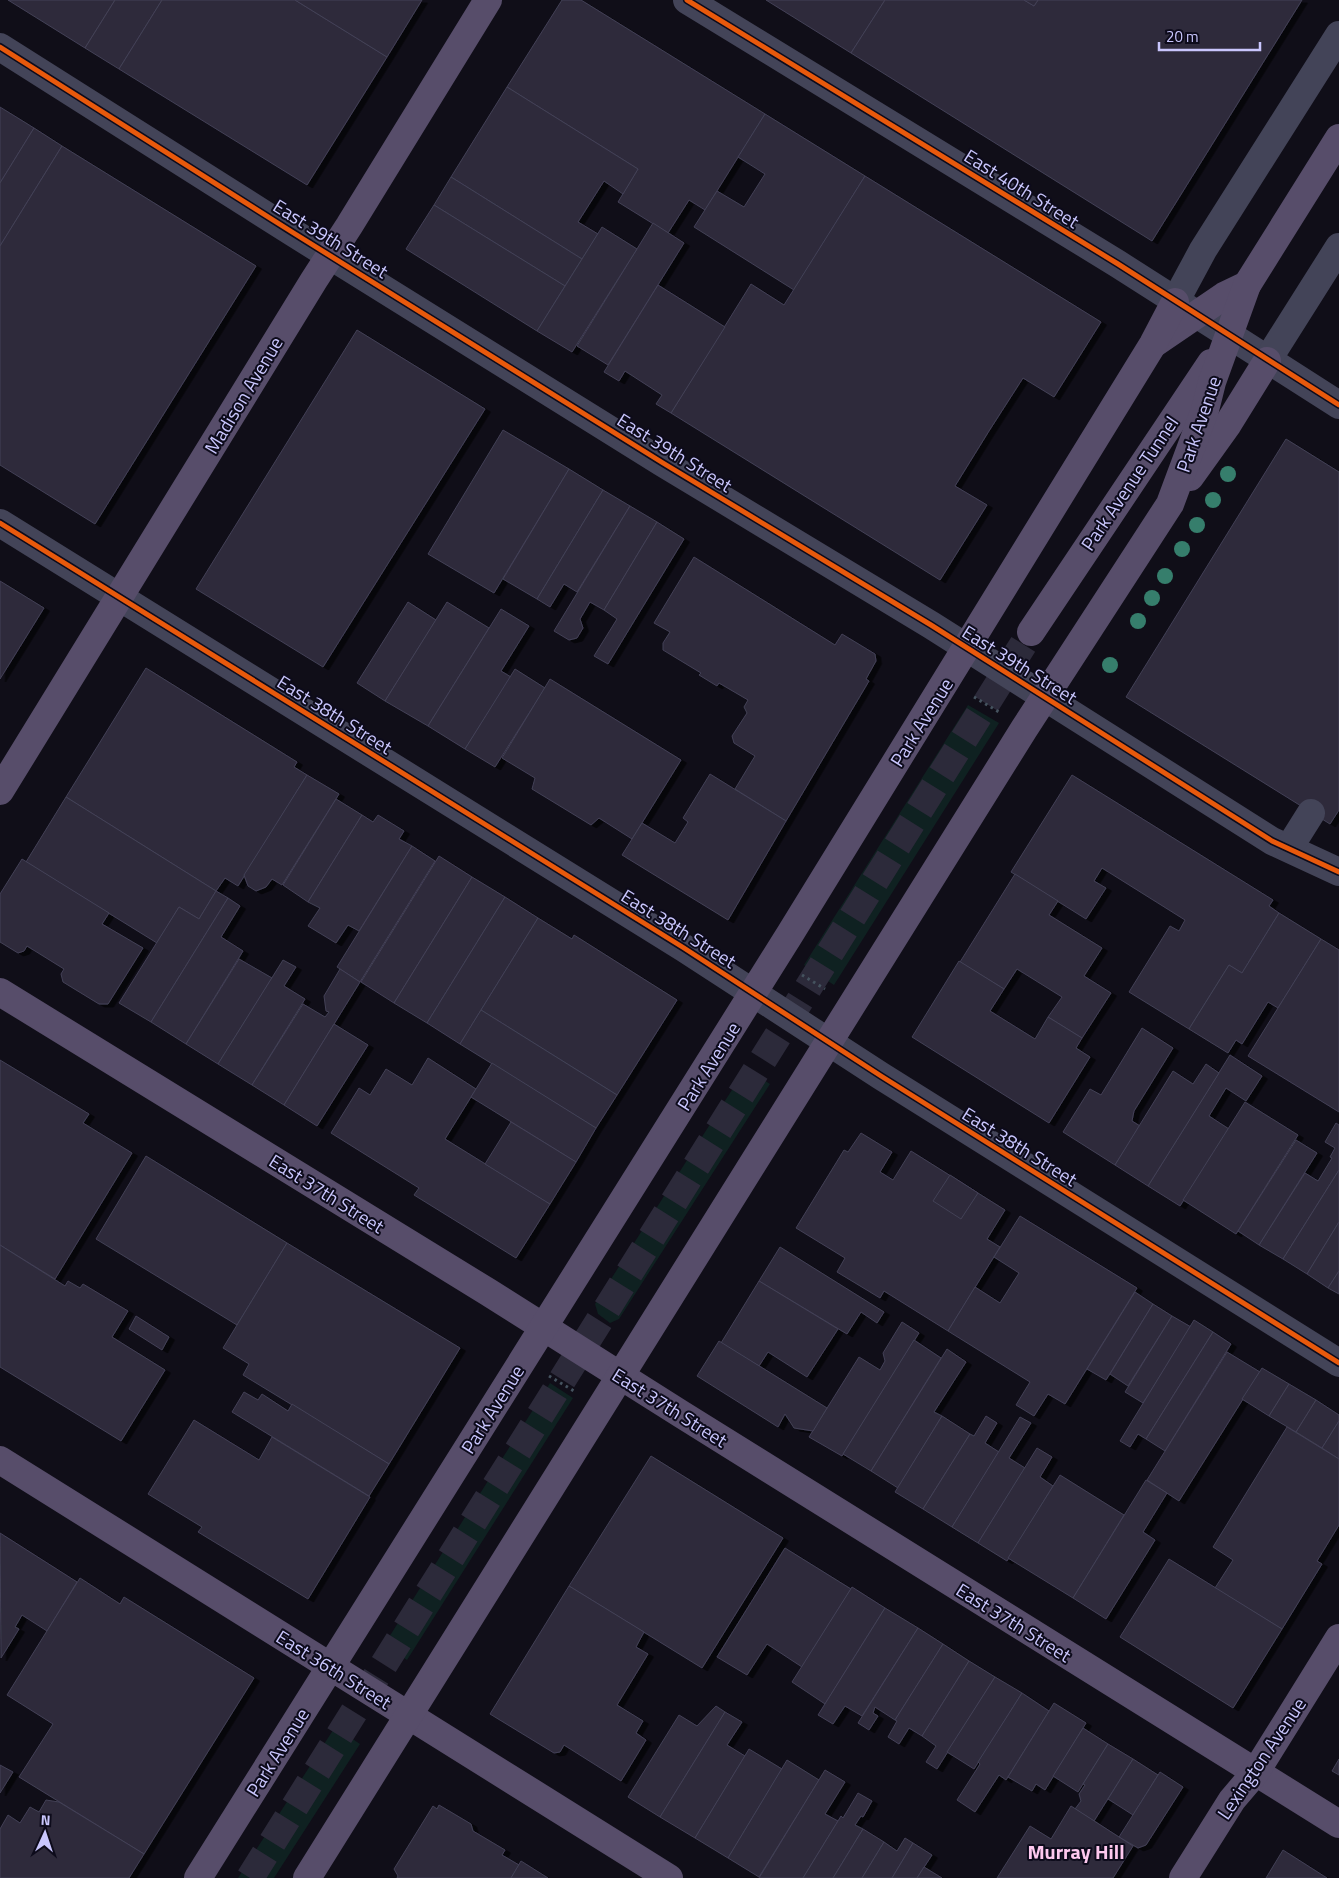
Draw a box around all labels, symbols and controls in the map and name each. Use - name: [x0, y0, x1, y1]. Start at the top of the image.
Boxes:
- scale bar: [1159, 20, 1260, 52]
- text: 20 m: [1166, 25, 1199, 48]
- street label: East 40th Street: [959, 141, 1086, 235]
- street label: East 39th Street: [268, 191, 395, 285]
- street label: Madison Avenue: [196, 331, 290, 459]
- street label: Park Avenue: [1168, 372, 1228, 476]
- street label: East 39th Street: [612, 405, 739, 499]
- street label: Park Avenue Tunnel: [1073, 410, 1185, 556]
- street label: East 39th Street: [957, 617, 1084, 711]
- street label: East 38th Street: [272, 667, 399, 761]
- street label: Park Avenue: [882, 672, 960, 772]
- street label: East 38th Street: [616, 881, 743, 975]
- street label: Park Avenue: [669, 1016, 747, 1116]
- street label: East 38th Street: [957, 1099, 1084, 1193]
- street label: East 37th Street: [264, 1146, 391, 1240]
- street label: Park Avenue: [453, 1359, 531, 1459]
- street label: East 37th Street: [607, 1360, 734, 1454]
- street label: East 37th Street: [951, 1575, 1078, 1669]
- street label: East 36th Street: [271, 1622, 398, 1716]
- street label: Lexington Avenue: [1209, 1691, 1313, 1825]
- street label: Park Avenue: [238, 1702, 316, 1802]
- north arrow: [20, 1808, 70, 1858]
- text: N: [40, 1809, 51, 1830]
- district label: Murray Hill: [1027, 1836, 1125, 1867]

